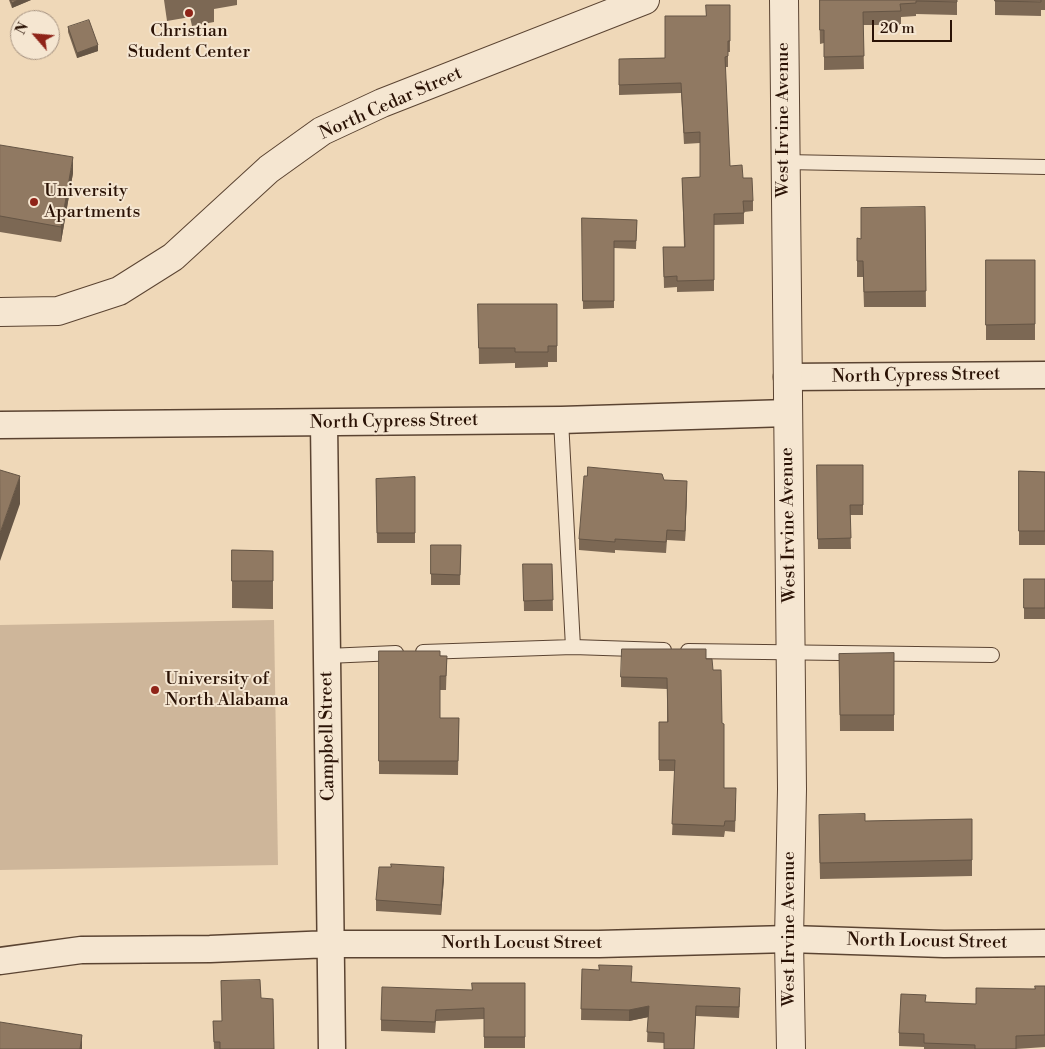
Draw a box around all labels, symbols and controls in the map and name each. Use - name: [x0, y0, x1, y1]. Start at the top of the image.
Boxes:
- marker: Christian Student Center: [183, 7, 195, 19]
- north arrow: [10, 10, 60, 60]
- scale bar: [875, 10, 955, 42]
- text: 20 m: [880, 19, 915, 38]
- text: N: [12, 20, 33, 38]
- place label: Christian Student Center: [128, 21, 250, 64]
- street label: West Irvine Avenue: [773, 42, 795, 198]
- street label: North Cedar Street: [316, 63, 466, 145]
- place label: University Apartments: [44, 181, 140, 223]
- marker: University Apartments: [28, 196, 40, 208]
- street label: North Cypress Street: [831, 364, 1001, 388]
- street label: North Cypress Street: [309, 410, 479, 434]
- street label: West Irvine Avenue: [777, 447, 801, 603]
- place label: University of North Alabama: [165, 669, 289, 712]
- street label: Campbell Street: [316, 671, 340, 801]
- marker: University of North Alabama: [149, 684, 161, 696]
- street label: West Irvine Avenue: [779, 851, 801, 1007]
- street label: North Locust Street: [846, 930, 1008, 954]
- street label: North Locust Street: [442, 933, 602, 955]

